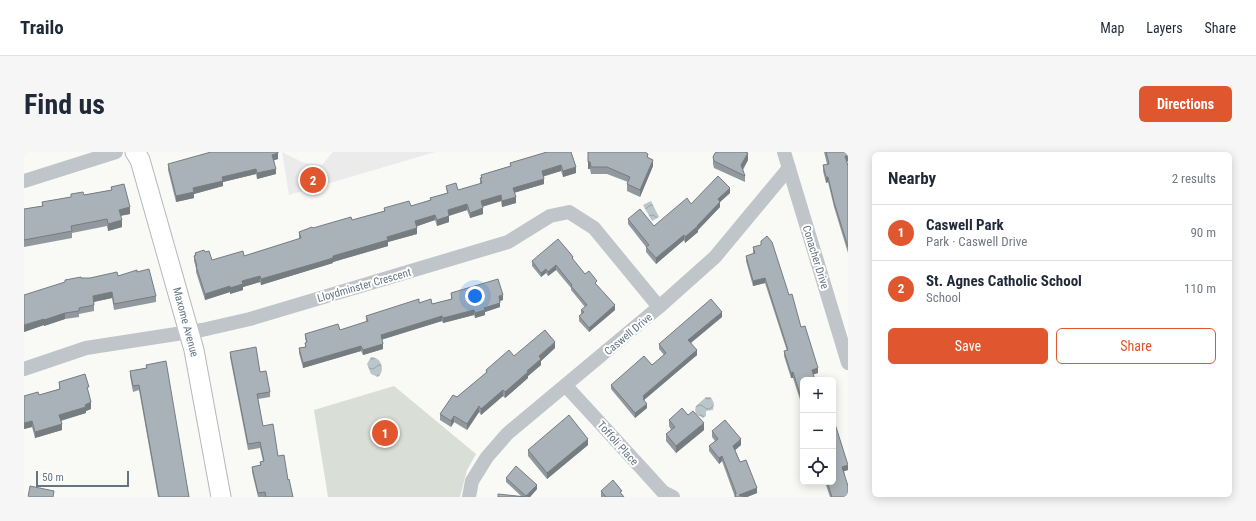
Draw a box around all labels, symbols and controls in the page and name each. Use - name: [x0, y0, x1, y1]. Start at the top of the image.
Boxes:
- text: Trailo: [20, 16, 64, 39]
- text: Map: [1100, 20, 1124, 36]
- text: Layers: [1146, 20, 1183, 36]
- text: Share: [1205, 20, 1236, 36]
- button: Directions: [1139, 86, 1232, 122]
- text: Find us: [24, 88, 105, 121]
- pin: 2: [300, 165, 326, 195]
- text: Nearby: [888, 168, 936, 188]
- text: 2 results: [1172, 171, 1216, 186]
- text: Caswell Park: [926, 216, 1004, 234]
- street label: Conacher Drive: [800, 224, 831, 290]
- text: 1: [898, 225, 904, 240]
- text: 90 m: [1190, 225, 1216, 240]
- text: Park · Caswell Drive: [926, 234, 1027, 249]
- street label: Lloydminster Crescent: [316, 266, 413, 305]
- text: St. Agnes Catholic School: [926, 272, 1082, 290]
- text: 2: [898, 281, 904, 296]
- text: 110 m: [1184, 281, 1216, 296]
- street label: Maxome Avenue: [170, 286, 201, 358]
- your location: [465, 286, 485, 306]
- text: School: [926, 290, 961, 305]
- street label: Caswell Drive: [602, 311, 655, 358]
- button: Save: [888, 328, 1048, 364]
- button: Share: [1056, 328, 1216, 364]
- map controls: [800, 377, 836, 485]
- button: +: [800, 377, 836, 413]
- button: −: [800, 413, 836, 449]
- pin: 1: [372, 418, 398, 448]
- street label: Toffoli Place: [594, 419, 641, 468]
- button: locate: [800, 449, 836, 485]
- scale bar: [36, 469, 129, 488]
- text: 50 m: [42, 471, 64, 484]

